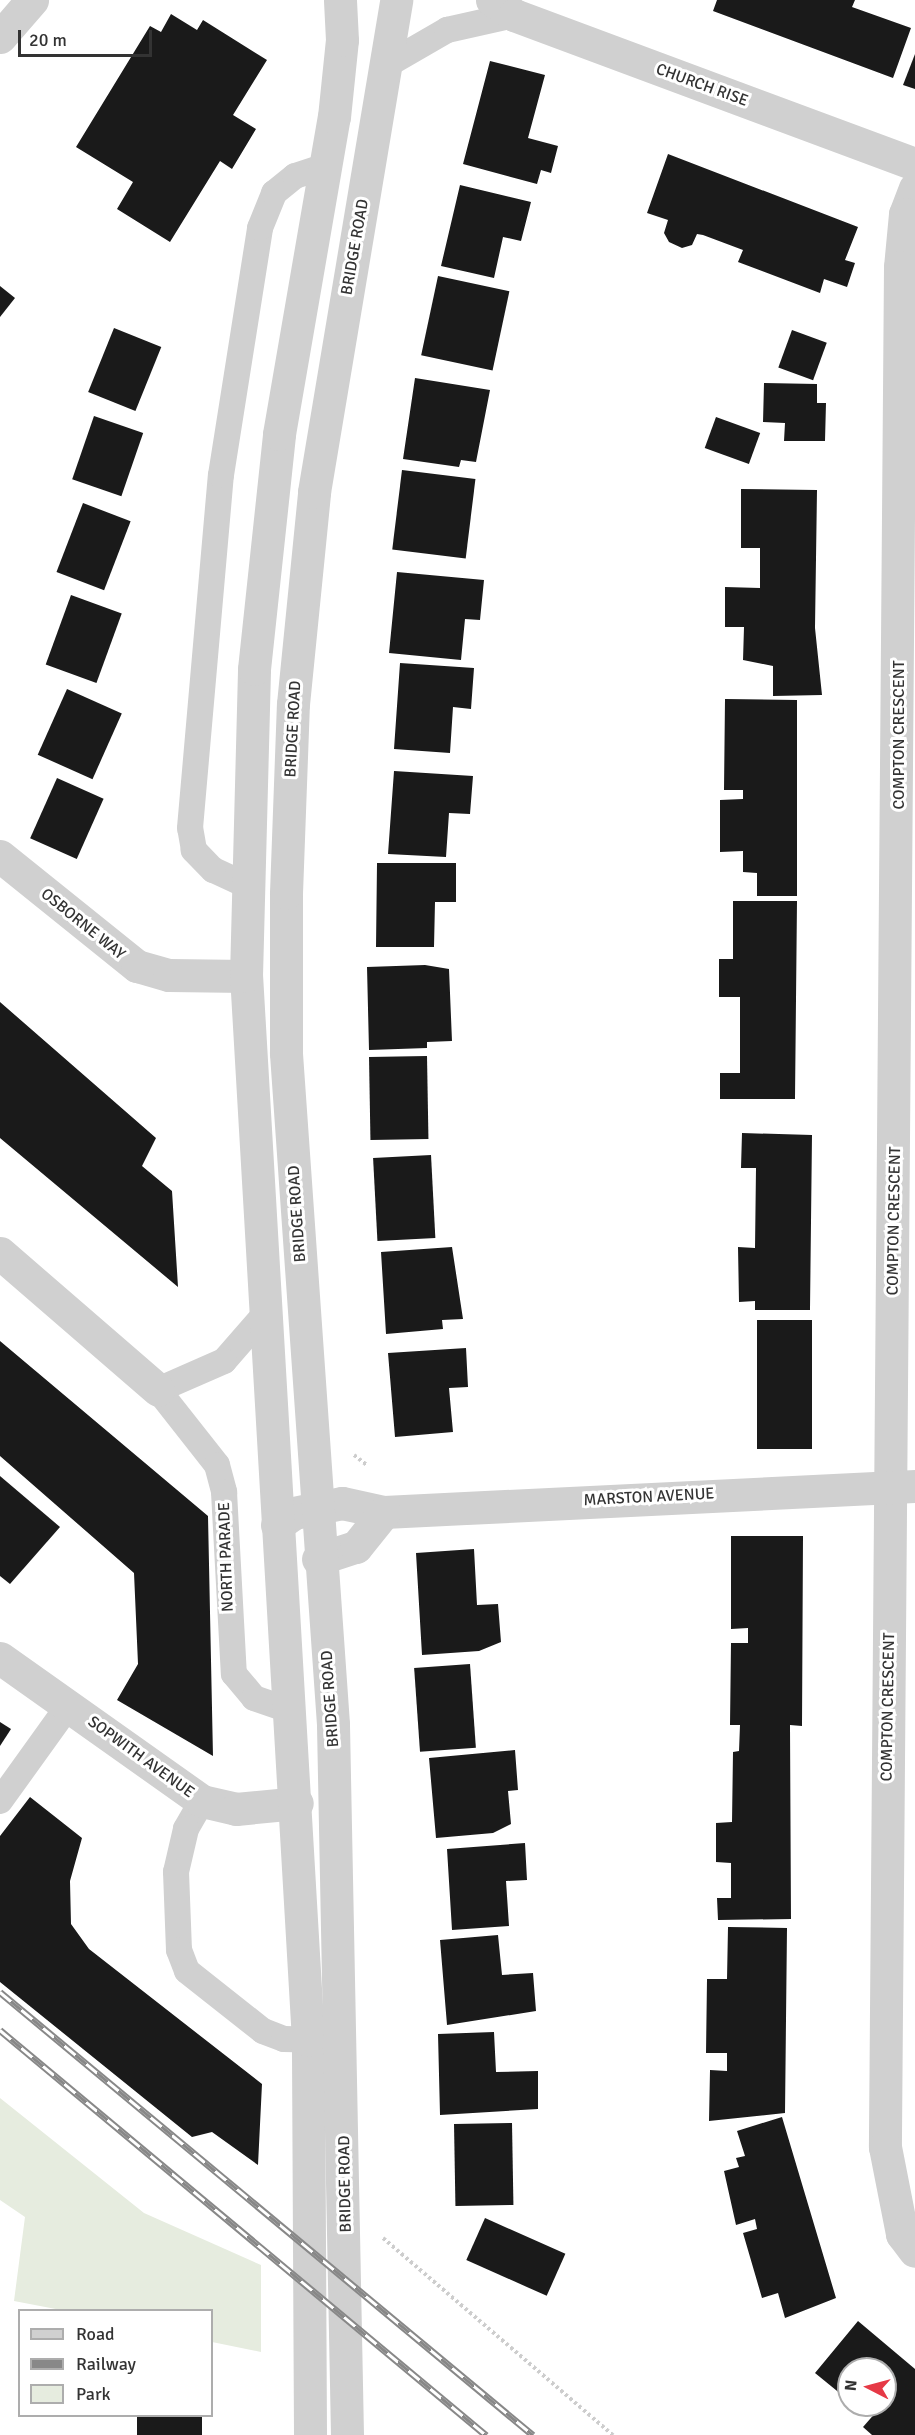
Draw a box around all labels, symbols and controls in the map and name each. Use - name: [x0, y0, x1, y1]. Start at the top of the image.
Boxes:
- scale bar: [21, 18, 154, 56]
- text: 20 m: [29, 29, 67, 51]
- street label: CHURCH RISE: [653, 59, 751, 111]
- street label: BRIDGE ROAD: [337, 198, 373, 296]
- street label: COMPTON CRESCENT: [889, 660, 909, 810]
- street label: BRIDGE ROAD: [281, 680, 305, 778]
- street label: OSBORNE WAY: [37, 884, 129, 964]
- street label: COMPTON CRESCENT: [883, 1146, 905, 1296]
- street label: BRIDGE ROAD: [284, 1165, 310, 1263]
- street label: MARSTON AVENUE: [583, 1484, 715, 1510]
- street label: NORTH PARADE: [214, 1502, 238, 1612]
- street label: COMPTON CRESCENT: [877, 1632, 899, 1782]
- street label: BRIDGE ROAD: [317, 1650, 343, 1748]
- street label: SOPWITH AVENUE: [84, 1712, 198, 1802]
- street label: BRIDGE ROAD: [335, 2135, 355, 2233]
- legend: [18, 2309, 213, 2417]
- text: Road: [76, 2323, 115, 2345]
- text: Railway: [76, 2353, 136, 2375]
- north arrow: [837, 2357, 897, 2417]
- text: N: [841, 2379, 862, 2392]
- text: Park: [76, 2383, 111, 2405]

